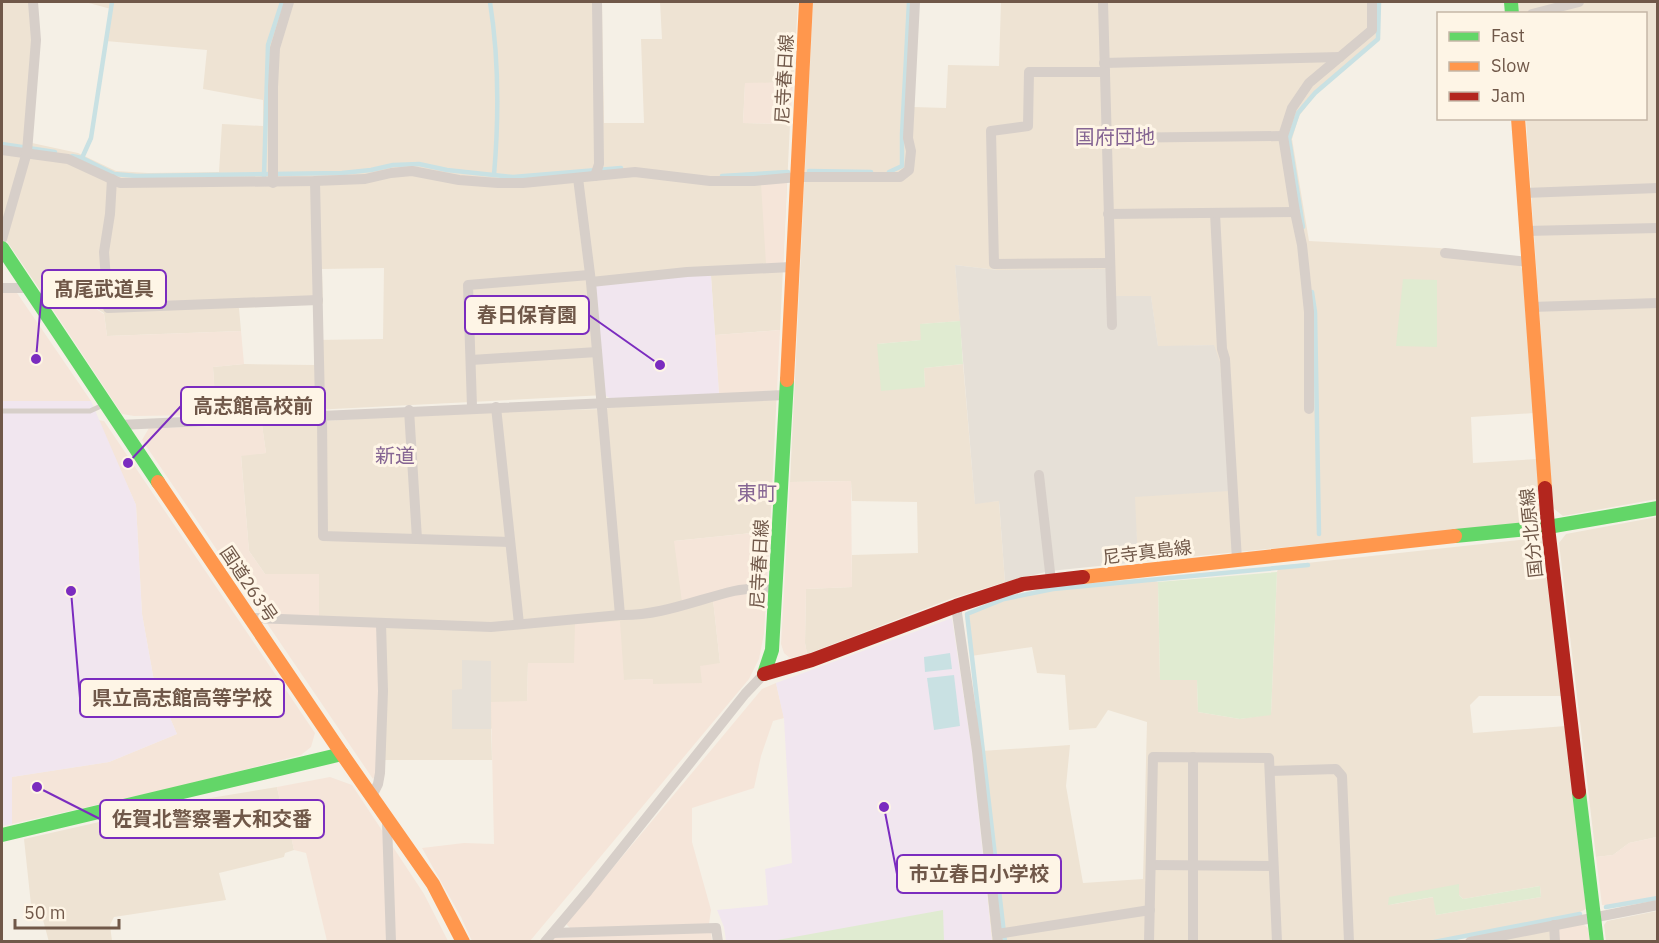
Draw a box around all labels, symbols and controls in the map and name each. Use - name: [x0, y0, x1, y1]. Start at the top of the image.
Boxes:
- legend: [1437, 12, 1647, 120]
- text: Fast: [1491, 24, 1525, 47]
- street label: 尼寺春日線: [770, 33, 798, 125]
- text: Slow: [1491, 54, 1530, 77]
- text: Jam: [1491, 84, 1526, 107]
- district label: 国府団地: [1075, 123, 1155, 150]
- callout: 髙尾武道具: [42, 270, 166, 308]
- text: 髙尾武道具: [54, 275, 154, 302]
- callout: 春日保育園: [465, 296, 589, 334]
- text: 春日保育園: [477, 301, 577, 328]
- callout: 高志館高校前: [181, 387, 325, 425]
- text: 高志館高校前: [193, 392, 313, 419]
- district label: 新道: [375, 442, 415, 469]
- district label: 東町: [737, 479, 777, 506]
- street label: 国分北原線: [1515, 487, 1547, 579]
- street label: 尼寺春日線: [745, 518, 773, 610]
- street label: 尼寺真島線: [1101, 535, 1193, 569]
- street label: 国道263号: [215, 542, 283, 626]
- callout: 県立高志館高等学校: [80, 679, 284, 717]
- text: 県立高志館高等学校: [92, 684, 272, 711]
- callout: 佐賀北警察署大和交番: [100, 800, 324, 838]
- text: 佐賀北警察署大和交番: [112, 805, 312, 832]
- callout: 市立春日小学校: [897, 855, 1061, 893]
- text: 市立春日小学校: [909, 860, 1049, 887]
- scale bar: [15, 892, 118, 930]
- text: 50 m: [24, 901, 66, 924]

